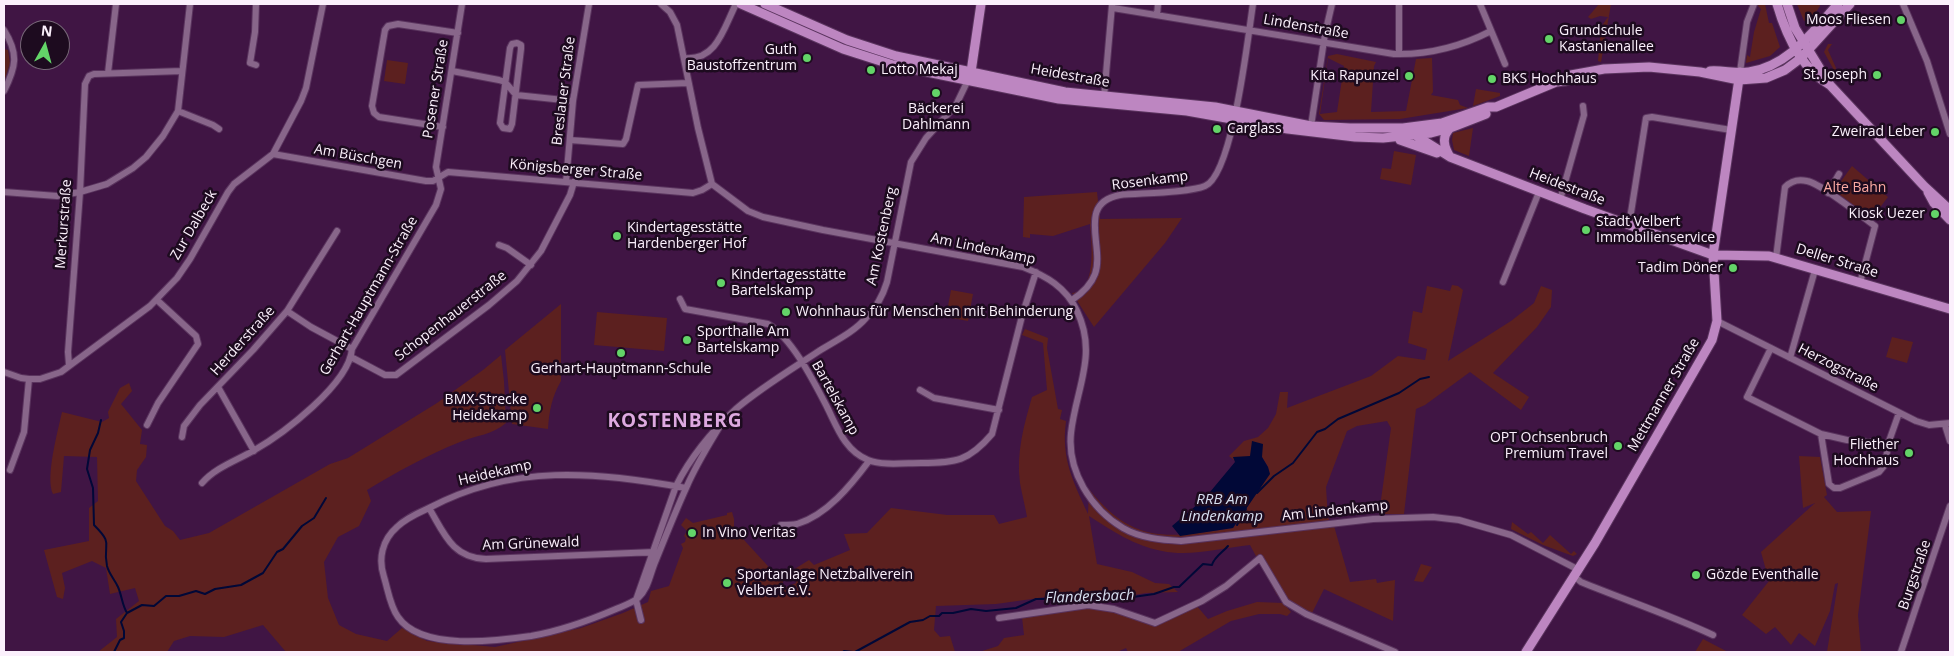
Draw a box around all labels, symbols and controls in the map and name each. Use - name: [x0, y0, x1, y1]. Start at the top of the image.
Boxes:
- street label: Lindenstraße: [1262, 11, 1350, 43]
- place label: Moos Fliesen: [1806, 12, 1891, 28]
- marker: Moos Fliesen: [1895, 14, 1907, 26]
- north arrow: [20, 20, 70, 70]
- text: N: [40, 20, 54, 41]
- place label: Grundschule Kastanienallee: [1559, 23, 1654, 56]
- marker: Grundschule Kastanienallee: [1543, 33, 1555, 45]
- street label: Breslauer Straße: [549, 36, 579, 146]
- street label: Posener Straße: [420, 38, 452, 140]
- place label: Guth Baustoffzentrum: [687, 42, 797, 74]
- marker: Guth Baustoffzentrum: [801, 52, 813, 64]
- street label: Heidestraße: [1029, 61, 1111, 91]
- place label: Lotto Mekaj: [881, 62, 958, 78]
- marker: Lotto Mekaj: [865, 64, 877, 76]
- place label: St. Joseph: [1803, 67, 1867, 83]
- place label: Kita Rapunzel: [1310, 68, 1399, 84]
- marker: St. Joseph: [1871, 69, 1883, 81]
- marker: Kita Rapunzel: [1403, 70, 1415, 82]
- place label: BKS Hochhaus: [1502, 71, 1597, 87]
- marker: BKS Hochhaus: [1486, 73, 1498, 85]
- marker: Bäckerei Dahlmann: [930, 87, 942, 99]
- place label: Bäckerei Dahlmann: [902, 101, 970, 134]
- place label: Carglass: [1227, 121, 1282, 137]
- marker: Carglass: [1211, 123, 1223, 135]
- place label: Zweirad Leber: [1832, 124, 1925, 140]
- marker: Zweirad Leber: [1929, 126, 1941, 138]
- street label: Am Büschgen: [313, 141, 403, 173]
- street label: Königsberger Straße: [509, 156, 643, 184]
- street label: Heidestraße: [1527, 165, 1607, 209]
- street label: Rosenkamp: [1111, 168, 1189, 194]
- street label: Merkurstraße: [52, 179, 76, 269]
- park label: Alte Bahn: [1824, 180, 1886, 196]
- street label: Am Kostenberg: [863, 185, 901, 287]
- street label: Zur Dalbeck: [167, 187, 221, 263]
- place label: Kiosk Uezer: [1849, 206, 1925, 222]
- marker: Kiosk Uezer: [1929, 208, 1941, 220]
- street label: Gerhart-Hauptmann-Straße: [317, 214, 421, 378]
- place label: Stadt Velbert Immobilienservice: [1596, 214, 1715, 246]
- place label: Kindertagesstätte Hardenberger Hof: [627, 220, 746, 252]
- marker: Stadt Velbert Immobilienservice: [1580, 224, 1592, 236]
- marker: Kindertagesstätte Hardenberger Hof: [611, 230, 623, 242]
- street label: Am Lindenkamp: [929, 230, 1037, 268]
- street label: Deller Straße: [1794, 241, 1880, 281]
- place label: Tadim Döner: [1638, 260, 1723, 276]
- marker: Tadim Döner: [1727, 262, 1739, 274]
- street label: Schopenhauerstraße: [392, 267, 510, 365]
- place label: Kindertagesstätte Bartelskamp: [731, 267, 846, 300]
- marker: Kindertagesstätte Bartelskamp: [715, 277, 727, 289]
- street label: Herderstraße: [207, 303, 279, 379]
- place label: Wohnhaus für Menschen mit Behinderung: [796, 304, 1073, 320]
- marker: Wohnhaus für Menschen mit Behinderung: [780, 306, 792, 318]
- place label: Sporthalle Am Bartelskamp: [697, 324, 789, 357]
- marker: Sporthalle Am Bartelskamp: [681, 334, 693, 346]
- street label: Mettmanner Straße: [1625, 335, 1703, 455]
- street label: Herzogstraße: [1795, 340, 1881, 396]
- marker: Gerhart-Hauptmann-Schule: [615, 347, 627, 359]
- street label: Bartelskamp: [808, 358, 862, 438]
- place label: Gerhart-Hauptmann-Schule: [531, 361, 711, 377]
- place label: BMX-Strecke Heidekamp: [445, 392, 527, 424]
- marker: BMX-Strecke Heidekamp: [531, 402, 543, 414]
- district label: KOSTENBERG: [606, 411, 744, 433]
- place label: OPT Ochsenbruch Premium Travel: [1490, 430, 1608, 462]
- place label: Fliether Hochhaus: [1833, 437, 1899, 470]
- marker: OPT Ochsenbruch Premium Travel: [1612, 440, 1624, 452]
- marker: Fliether Hochhaus: [1903, 447, 1915, 459]
- street label: Heidekamp: [457, 456, 533, 490]
- water label: RRB Am Lindenkamp: [1181, 491, 1263, 526]
- street label: Am Lindenkamp: [1281, 497, 1389, 525]
- place label: In Vino Veritas: [702, 525, 796, 541]
- marker: In Vino Veritas: [686, 527, 698, 539]
- street label: Am Grünewald: [482, 534, 580, 554]
- street label: Burgstraße: [1895, 538, 1935, 612]
- place label: Sportanlage Netzballverein Velbert e.V.: [737, 567, 913, 600]
- place label: Gözde Eventhalle: [1706, 567, 1819, 583]
- marker: Gözde Eventhalle: [1690, 569, 1702, 581]
- marker: Sportanlage Netzballverein Velbert e.V.: [721, 577, 733, 589]
- water label: Flandersbach: [1045, 586, 1135, 608]

